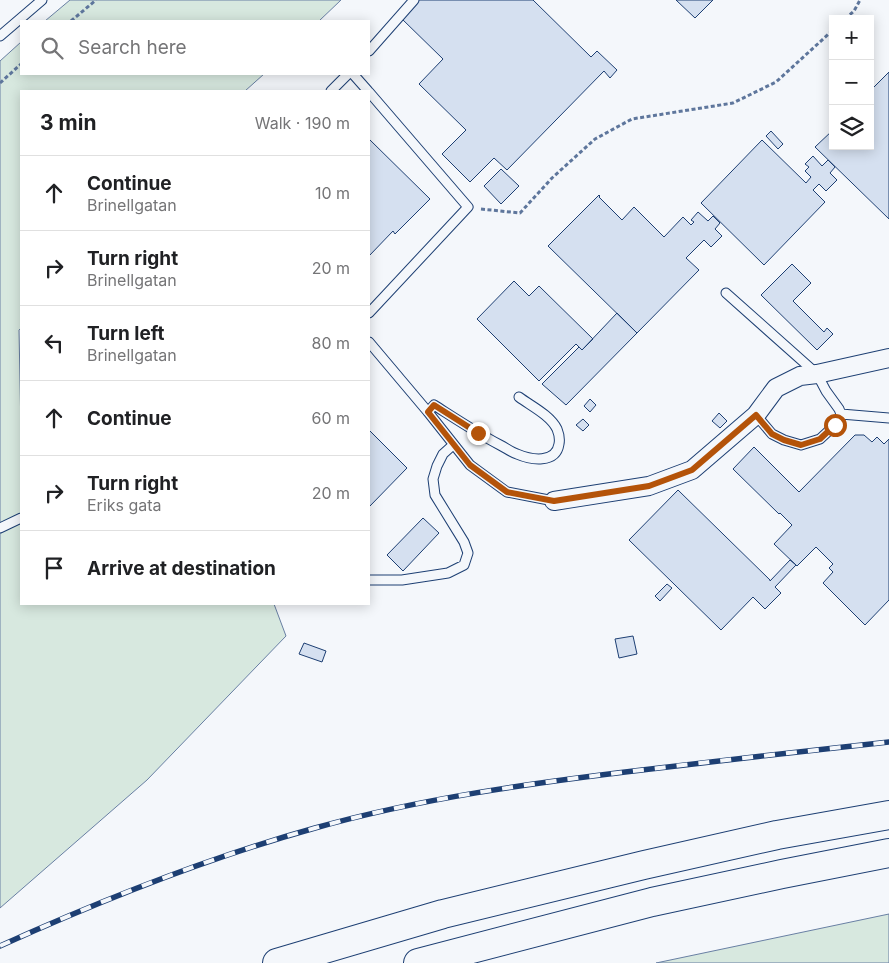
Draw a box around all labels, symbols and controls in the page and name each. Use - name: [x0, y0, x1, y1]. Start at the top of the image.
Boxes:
- map controls: [829, 15, 874, 150]
- button: +: [829, 15, 874, 60]
- search box: [20, 20, 370, 75]
- icon: search: [38, 34, 66, 62]
- text: Search here: [78, 36, 187, 59]
- button: −: [829, 60, 874, 105]
- button: layers: [829, 105, 874, 150]
- text: 3 min: [40, 110, 96, 135]
- text: Walk · 190 m: [255, 113, 350, 133]
- text: Continue: [87, 172, 172, 195]
- icon: ahead: [40, 179, 68, 207]
- text: 10 m: [315, 183, 350, 203]
- text: Brinellgatan: [87, 195, 177, 215]
- text: Turn right: [87, 247, 178, 270]
- icon: right: [40, 254, 68, 282]
- text: 20 m: [312, 258, 350, 278]
- text: Brinellgatan: [87, 270, 177, 290]
- text: Turn left: [87, 322, 165, 345]
- icon: left: [40, 329, 68, 357]
- text: 80 m: [311, 333, 350, 353]
- text: Brinellgatan: [87, 345, 177, 365]
- icon: ahead: [40, 404, 68, 432]
- text: Continue: [87, 407, 172, 430]
- text: 60 m: [311, 408, 350, 428]
- route start: [824, 414, 847, 437]
- route end: [467, 422, 490, 445]
- text: Turn right: [87, 472, 178, 495]
- icon: right: [40, 479, 68, 507]
- text: 20 m: [312, 483, 350, 503]
- text: Eriks gata: [87, 495, 162, 515]
- icon: arrive: [40, 554, 68, 582]
- text: Arrive at destination: [87, 557, 276, 580]

